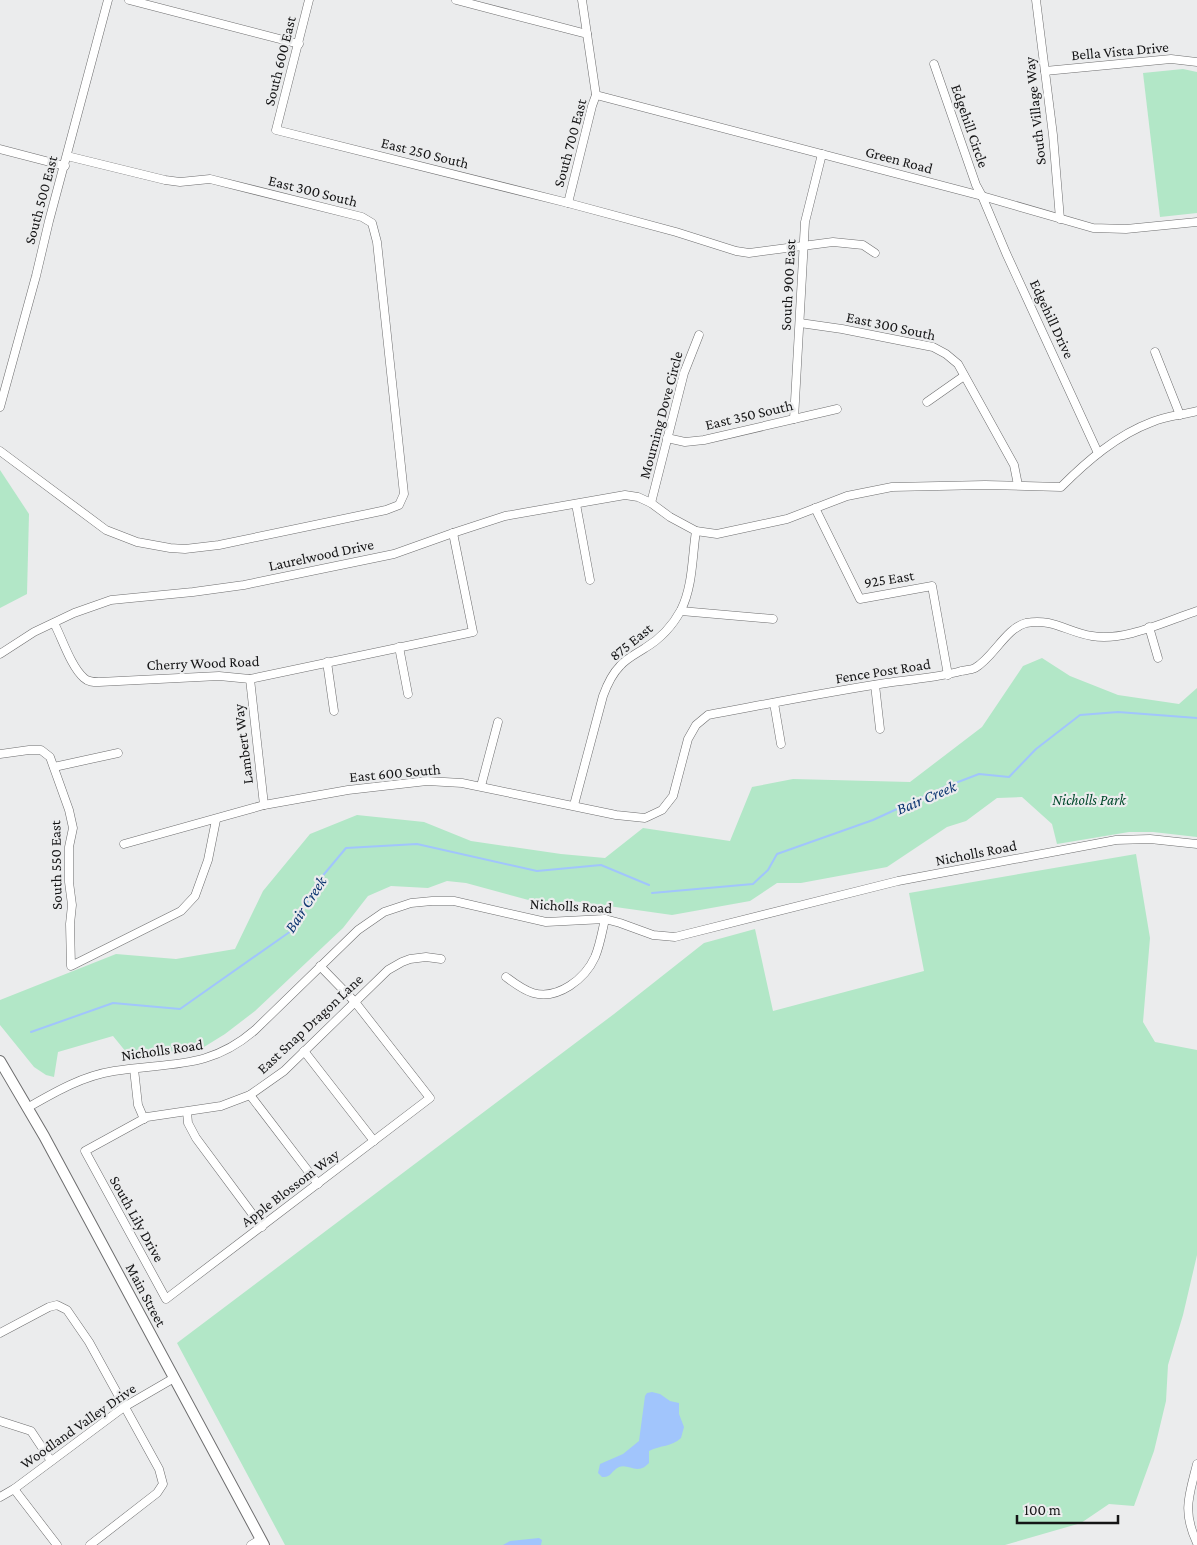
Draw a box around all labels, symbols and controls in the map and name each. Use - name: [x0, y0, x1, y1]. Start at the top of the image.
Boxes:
- street label: South 600 East: [261, 14, 299, 107]
- street label: Bella Vista Drive: [1071, 39, 1170, 63]
- street label: South Village Way: [1021, 56, 1050, 166]
- street label: Edgehill Circle: [947, 82, 992, 170]
- street label: South 700 East: [551, 96, 590, 189]
- street label: East 250 South: [380, 134, 470, 172]
- street label: Green Road: [864, 143, 934, 177]
- street label: South 500 East: [21, 153, 61, 246]
- street label: East 300 South: [267, 172, 359, 210]
- street label: South 900 East: [778, 238, 798, 331]
- street label: Edgehill Drive: [1026, 277, 1077, 362]
- street label: East 300 South: [845, 309, 937, 343]
- street label: Mourning Dove Circle: [636, 349, 687, 481]
- street label: East 350 South: [704, 397, 794, 433]
- street label: Laurelwood Drive: [267, 536, 375, 574]
- street label: 925 East: [863, 567, 916, 591]
- street label: 875 East: [607, 619, 656, 664]
- street label: Cherry Wood Road: [146, 653, 260, 674]
- street label: Fence Post Road: [834, 656, 932, 686]
- street label: Lambert Way: [230, 703, 257, 785]
- street label: East 600 South: [349, 761, 441, 785]
- water label: Bair Creek: [894, 777, 959, 818]
- park label: Nicholls Park: [1052, 792, 1127, 808]
- street label: South 550 East: [47, 819, 65, 910]
- street label: Nicholls Road: [934, 837, 1018, 869]
- water label: Bair Creek: [281, 872, 330, 935]
- street label: Nicholls Road: [529, 896, 613, 916]
- street label: East Snap Dragon Lane: [254, 971, 367, 1078]
- street label: Nicholls Road: [120, 1036, 204, 1064]
- street label: Apple Blossom Way: [238, 1146, 343, 1231]
- street label: South Lily Drive: [106, 1173, 167, 1266]
- street label: Main Street: [123, 1261, 170, 1330]
- street label: Woodland Valley Drive: [17, 1380, 140, 1473]
- scale bar: [1017, 1492, 1118, 1524]
- text: 100 m: [1024, 1502, 1061, 1518]

